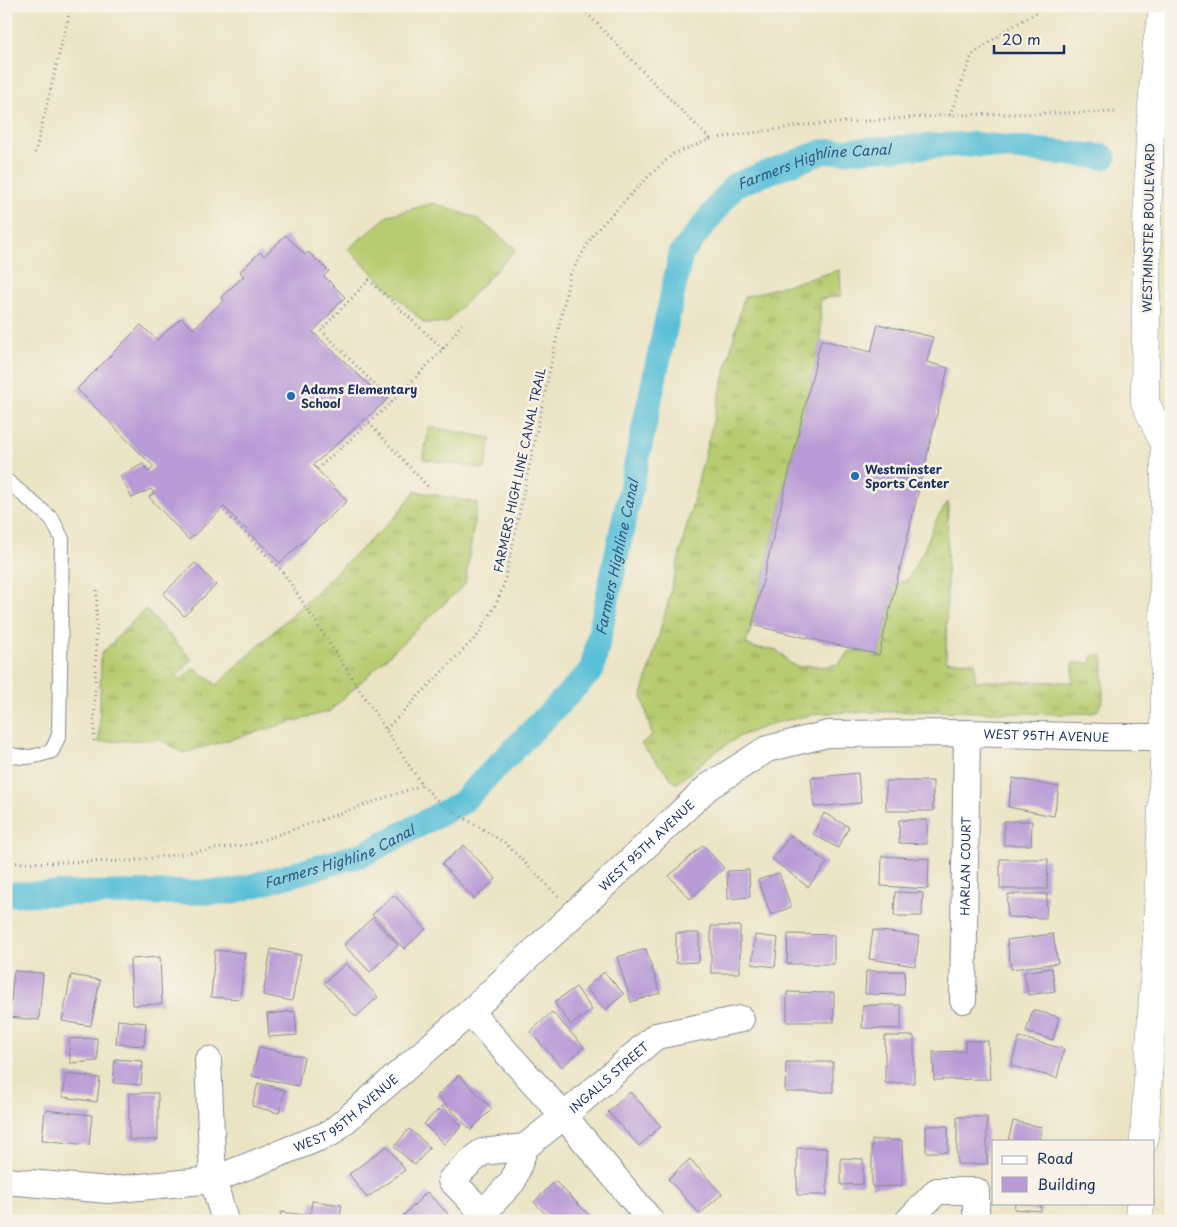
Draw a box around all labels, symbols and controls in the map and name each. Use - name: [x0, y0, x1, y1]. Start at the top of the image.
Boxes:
- scale bar: [994, 22, 1064, 54]
- text: 20 m: [1002, 27, 1041, 50]
- water label: Farmers Highline Canal: [734, 138, 893, 194]
- street label: WESTMINSTER BOULEVARD: [1138, 143, 1158, 313]
- street label: FARMERS HIGH LINE CANAL TRAIL: [488, 366, 550, 574]
- place label: Adams Elementary School: [301, 380, 417, 412]
- marker: Adams Elementary School: [285, 390, 297, 402]
- place label: Westminster Sports Center: [865, 460, 950, 492]
- marker: Westminster Sports Center: [849, 470, 861, 482]
- water label: Farmers Highline Canal: [589, 475, 643, 637]
- street label: WEST 95TH AVENUE: [983, 724, 1109, 746]
- street label: WEST 95TH AVENUE: [595, 795, 698, 895]
- street label: HARLAN COURT: [955, 816, 975, 916]
- water label: Farmers Highline Canal: [261, 818, 420, 893]
- street label: INGALLS STREET: [565, 1037, 653, 1117]
- street label: WEST 95TH AVENUE: [291, 1070, 402, 1156]
- legend: [992, 1140, 1154, 1204]
- text: Road: [1037, 1146, 1073, 1169]
- text: Building: [1037, 1172, 1096, 1195]

